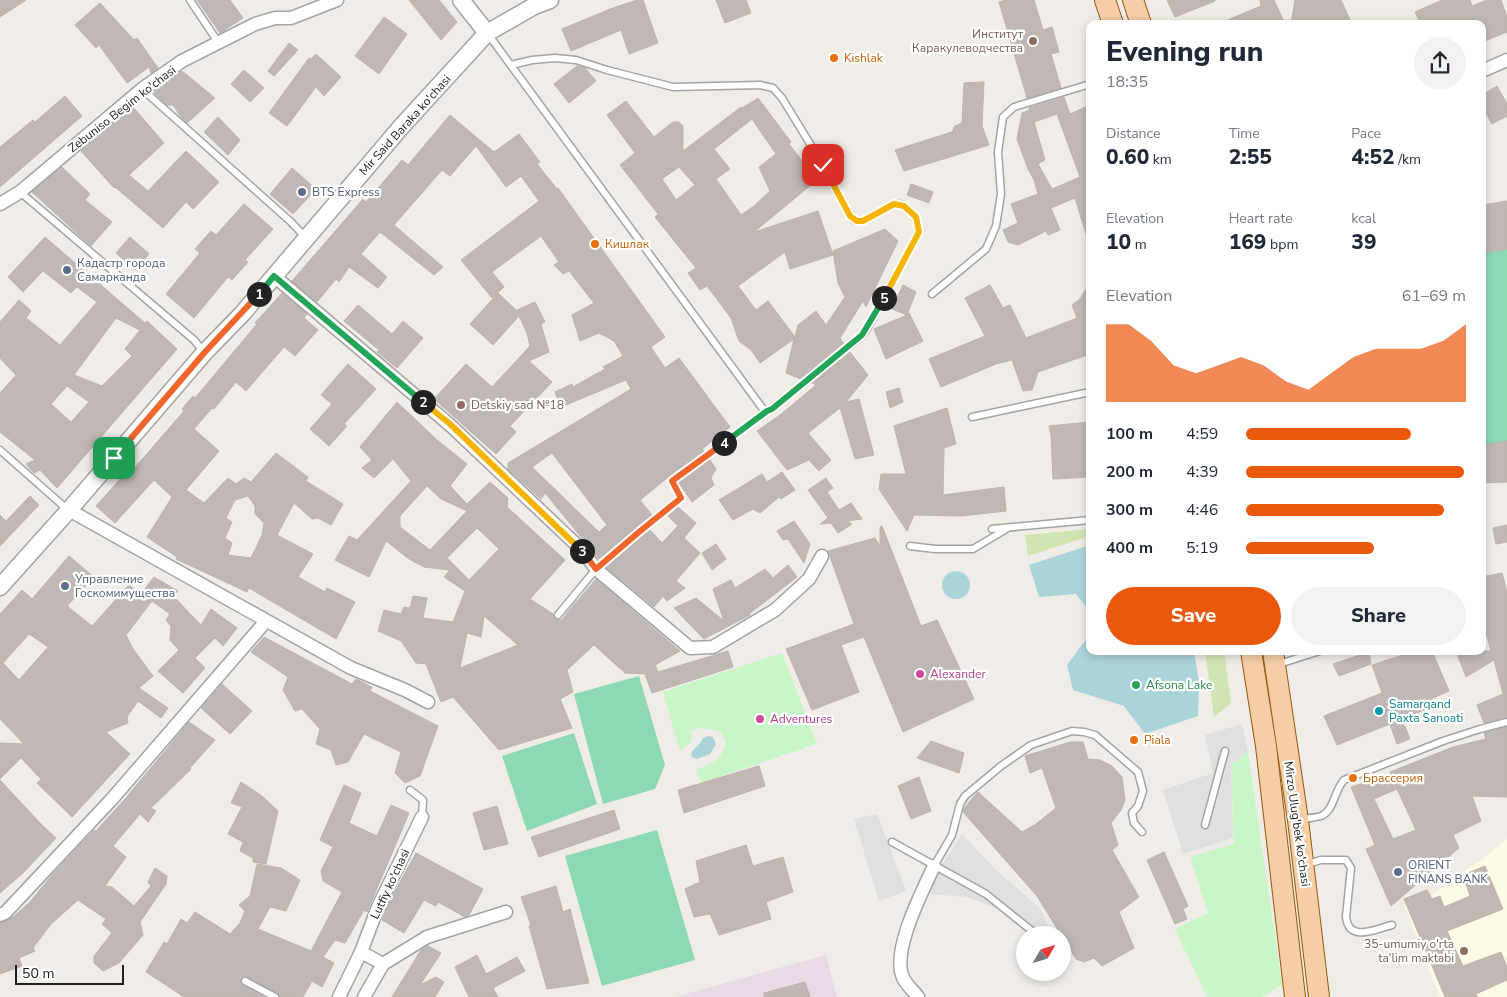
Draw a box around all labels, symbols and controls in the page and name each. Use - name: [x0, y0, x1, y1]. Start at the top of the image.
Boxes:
- place label: Институт Каракулеводчества: [912, 26, 1024, 56]
- text: Evening run: [1106, 33, 1263, 71]
- marker: Институт Каракулеводчества: [1027, 35, 1039, 47]
- button: share: [1414, 37, 1466, 89]
- place label: Kishlak: [844, 50, 884, 66]
- marker: Kishlak: [828, 52, 840, 64]
- street label: Zebuniso Begim ko'chasi: [65, 62, 179, 156]
- street label: Mir Said Baraka ko'chasi: [356, 71, 454, 179]
- text: 18:35: [1106, 71, 1148, 93]
- text: Distance: [1106, 124, 1160, 143]
- text: Time: [1229, 124, 1260, 143]
- text: Pace: [1351, 124, 1381, 143]
- text: 0.60: [1106, 143, 1149, 171]
- text: 2:55: [1229, 143, 1272, 171]
- text: 4:52: [1351, 143, 1395, 171]
- pin: [802, 144, 844, 186]
- text: km: [1149, 150, 1172, 169]
- text: /km: [1395, 150, 1421, 169]
- icon: check: [809, 151, 837, 179]
- place label: BTS Express: [312, 184, 380, 200]
- marker: BTS Express: [296, 186, 308, 198]
- text: Elevation: [1106, 209, 1164, 228]
- text: Heart rate: [1229, 209, 1293, 228]
- text: kcal: [1351, 209, 1376, 228]
- text: 10: [1106, 228, 1131, 256]
- text: 169: [1229, 228, 1266, 256]
- text: 39: [1351, 228, 1377, 256]
- text: m: [1131, 235, 1147, 254]
- text: bpm: [1266, 235, 1298, 254]
- place label: Кишлак: [605, 236, 650, 252]
- marker: Кишлак: [589, 238, 601, 250]
- place label: Кадастр города Самарканда: [77, 255, 165, 285]
- marker: Кадастр города Самарканда: [61, 264, 73, 276]
- pin: 1: [246, 282, 272, 306]
- text: 1: [255, 285, 264, 304]
- text: Elevation: [1106, 285, 1172, 307]
- text: 61–69 m: [1402, 285, 1466, 307]
- pin: 5: [872, 286, 896, 310]
- text: 5: [880, 289, 889, 308]
- pin: 2: [410, 390, 436, 414]
- text: 2: [419, 393, 428, 412]
- place label: Detskiy sad №18: [471, 397, 564, 413]
- marker: Detskiy sad №18: [455, 399, 467, 411]
- text: 100 m: [1106, 423, 1153, 445]
- text: 4:59: [1186, 423, 1218, 445]
- pin: 4: [712, 430, 736, 456]
- text: 4: [720, 434, 729, 453]
- pin: [93, 437, 135, 479]
- icon: arrive: [100, 444, 128, 472]
- text: 200 m: [1106, 461, 1153, 483]
- text: 4:39: [1186, 461, 1218, 483]
- text: 300 m: [1106, 499, 1153, 521]
- text: 4:46: [1186, 499, 1218, 521]
- text: 400 m: [1106, 537, 1153, 559]
- text: 5:19: [1186, 537, 1218, 559]
- pin: 3: [570, 538, 594, 564]
- text: 3: [578, 542, 587, 561]
- place label: Управление Госкомимущества: [74, 571, 175, 601]
- marker: Управление Госкомимущества: [59, 580, 71, 592]
- button: Save: [1106, 587, 1281, 645]
- button: Share: [1291, 587, 1466, 645]
- place label: Alexander: [930, 666, 986, 682]
- marker: Alexander: [914, 668, 926, 680]
- place label: Afsona Lake: [1146, 677, 1212, 693]
- marker: Afsona Lake: [1130, 679, 1142, 691]
- place label: Samarqand Paxta Sanoati: [1389, 696, 1463, 726]
- marker: Samarqand Paxta Sanoati: [1373, 705, 1385, 717]
- place label: Adventures: [770, 711, 833, 727]
- marker: Adventures: [754, 713, 766, 725]
- place label: Piala: [1144, 732, 1171, 748]
- marker: Piala: [1128, 734, 1140, 746]
- street label: Mirzo Ulug'bek ko'chasi: [1280, 760, 1314, 888]
- place label: Брассерия: [1363, 770, 1423, 786]
- marker: Брассерия: [1347, 772, 1359, 784]
- street label: Lutfiy ko'chasi: [367, 846, 413, 922]
- place label: ORIENT FINANS BANK: [1408, 857, 1488, 887]
- marker: ORIENT FINANS BANK: [1392, 866, 1404, 878]
- north arrow: [1016, 926, 1071, 981]
- map controls: [1016, 926, 1071, 981]
- place label: 35-umumiy o'rta ta'lim maktabi: [1364, 936, 1454, 966]
- marker: 35-umumiy o'rta ta'lim maktabi: [1458, 945, 1470, 957]
- scale bar: [15, 962, 124, 985]
- text: 50 m: [22, 964, 54, 983]

